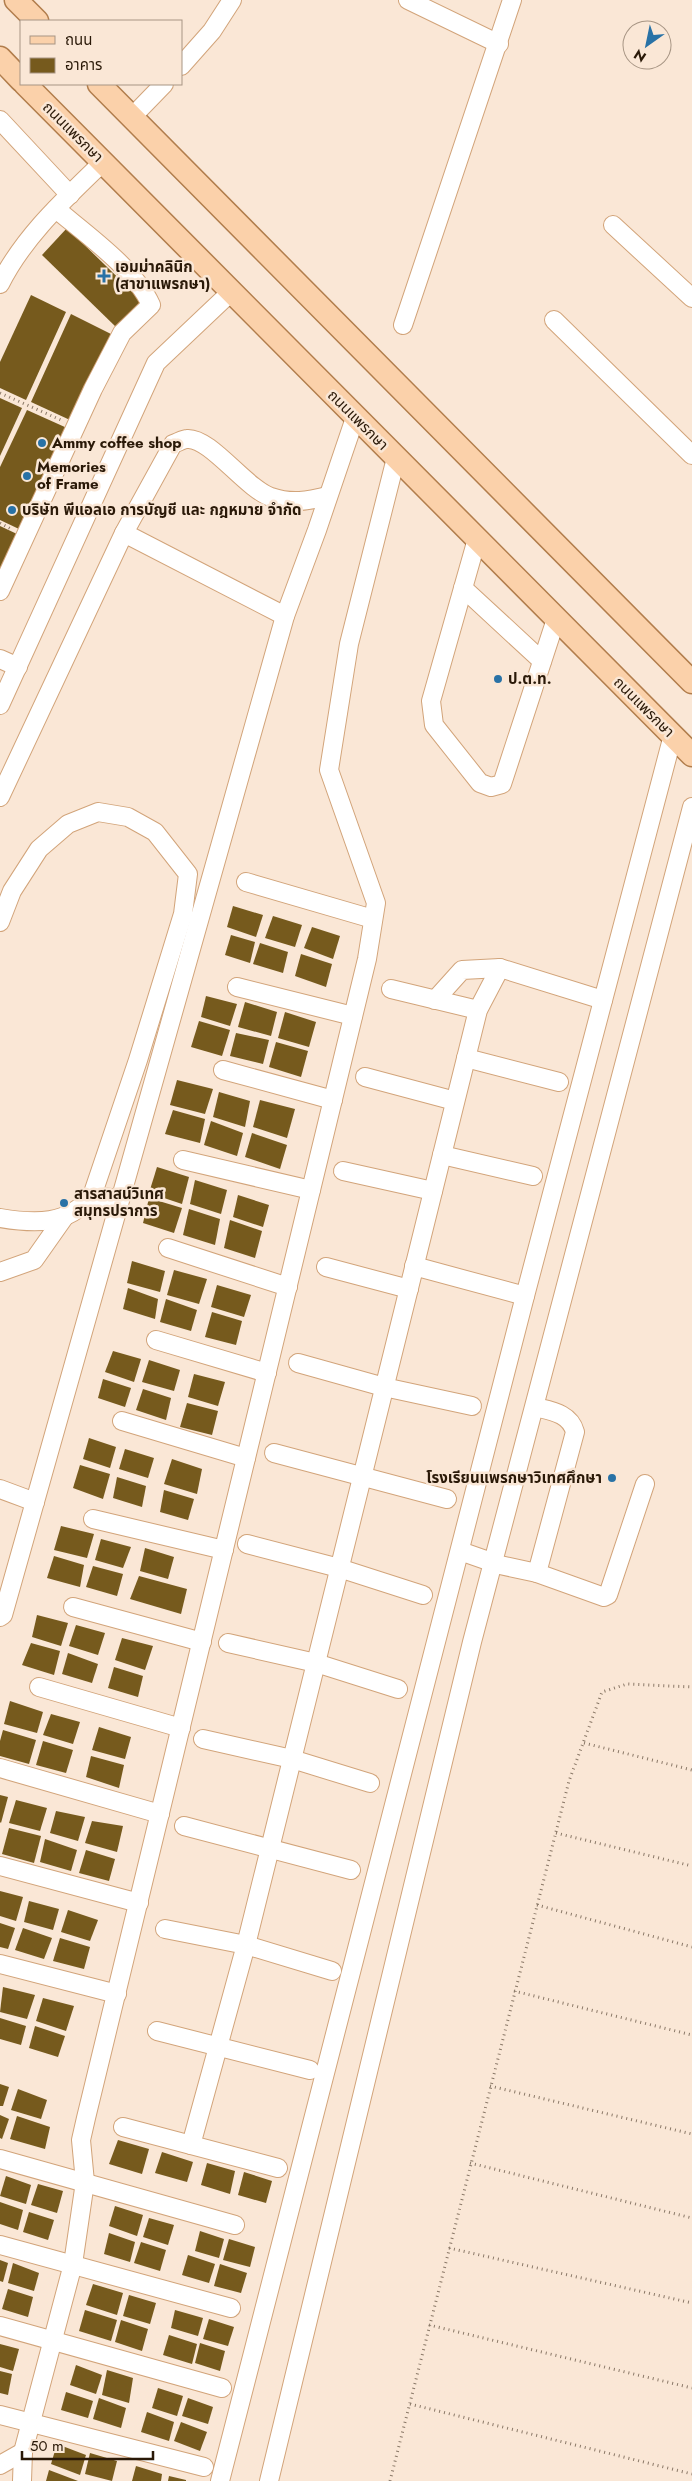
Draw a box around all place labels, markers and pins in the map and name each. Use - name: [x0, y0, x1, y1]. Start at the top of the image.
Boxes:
- place label: เอมม่าคลินิก (สาขาแพรกษา): [115, 256, 210, 295]
- marker: เอมม่าคลินิก (สาขาแพรกษา): [97, 269, 111, 283]
- place label: Ammy coffee shop: [51, 432, 182, 454]
- marker: Ammy coffee shop: [36, 437, 48, 449]
- place label: Memories of Frame: [37, 456, 106, 495]
- marker: Memories of Frame: [21, 470, 33, 482]
- place label: บริษัท พีแอลเอ การบัญชี และ กฎหมาย จำกัด: [22, 499, 302, 521]
- marker: บริษัท พีแอลเอ การบัญชี และ กฎหมาย จำกัด: [6, 504, 18, 516]
- place label: ป.ต.ท.: [508, 668, 552, 690]
- marker: ป.ต.ท.: [492, 673, 504, 685]
- place label: สารสาสน์วิเทศ สมุทรปราการ: [74, 1183, 164, 1222]
- marker: สารสาสน์วิเทศ สมุทรปราการ: [58, 1197, 70, 1209]
- place label: โรงเรียนแพรกษาวิเทศศึกษา: [426, 1467, 602, 1489]
- marker: โรงเรียนแพรกษาวิเทศศึกษา: [606, 1472, 618, 1484]

